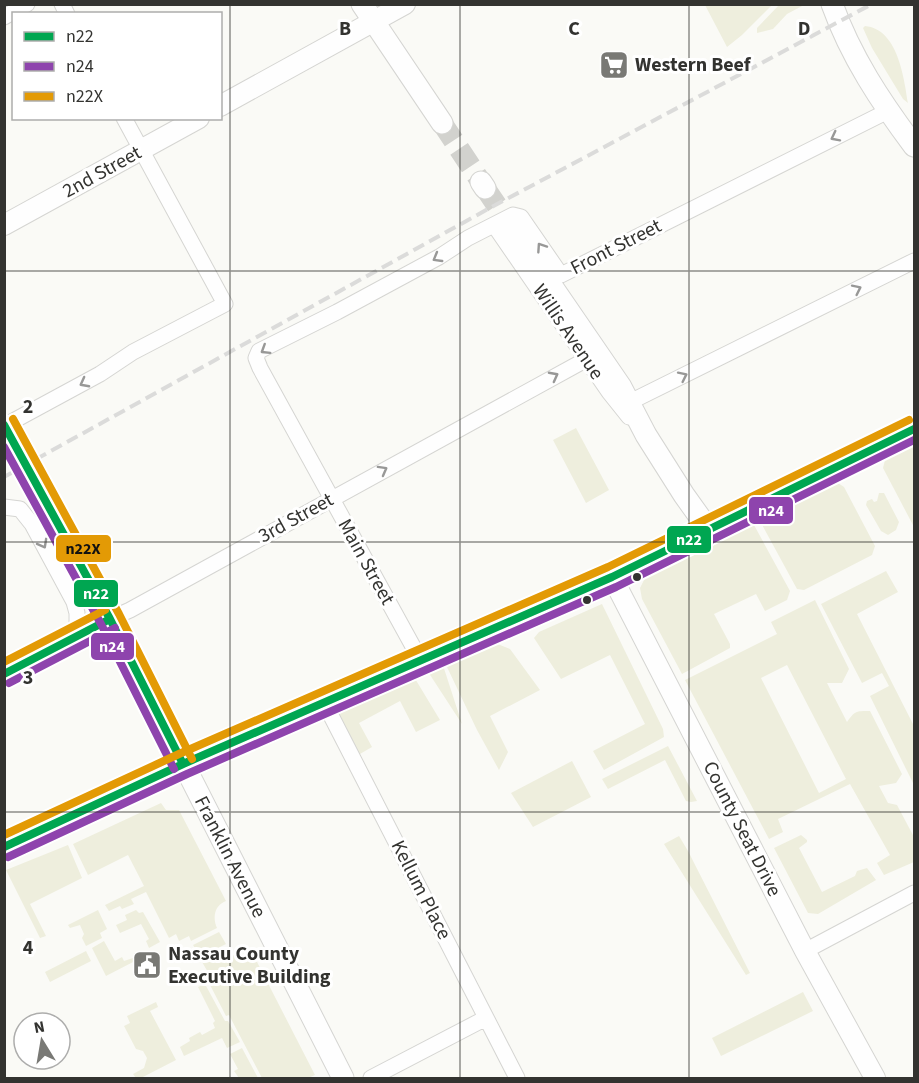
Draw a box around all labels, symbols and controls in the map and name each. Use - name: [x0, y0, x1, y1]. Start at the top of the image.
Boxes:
- legend: [12, 12, 222, 120]
- text: B: [339, 15, 351, 43]
- text: C: [568, 15, 580, 43]
- text: D: [798, 15, 810, 43]
- text: n22: [66, 24, 94, 49]
- supermarket icon: Western Beef: [598, 49, 630, 81]
- place label: Western Beef: [635, 51, 752, 79]
- text: n24: [66, 54, 94, 79]
- text: n22X: [66, 84, 103, 109]
- one-way arrow: [831, 129, 842, 141]
- street label: 2nd Street: [58, 139, 147, 205]
- street label: Front Street: [566, 212, 667, 282]
- one-way arrow: [537, 242, 548, 253]
- one-way arrow: [433, 250, 443, 262]
- street label: Willis Avenue: [526, 279, 610, 385]
- one-way arrow: [851, 285, 862, 297]
- one-way arrow: [261, 342, 272, 353]
- one-way arrow: [547, 372, 558, 383]
- one-way arrow: [676, 372, 687, 384]
- one-way arrow: [80, 376, 90, 387]
- text: 2: [23, 393, 33, 421]
- one-way arrow: [376, 466, 387, 477]
- street label: 3rd Street: [253, 486, 339, 550]
- line badge: n24: [748, 496, 794, 525]
- text: n24: [758, 500, 785, 522]
- street label: Main Street: [331, 514, 401, 610]
- line badge: n22: [666, 525, 712, 554]
- text: n22: [676, 529, 702, 551]
- line badge: n22X: [55, 534, 112, 563]
- one-way arrow: [36, 538, 47, 549]
- text: n22X: [65, 538, 101, 560]
- unlabelled marker: [631, 571, 643, 583]
- line badge: n22: [73, 579, 119, 608]
- text: n22: [83, 583, 109, 605]
- unlabelled marker: [581, 594, 593, 606]
- line badge: n24: [90, 632, 135, 661]
- text: n24: [99, 636, 126, 658]
- text: 3: [23, 664, 33, 692]
- street label: County Seat Drive: [696, 757, 788, 902]
- street label: Franklin Avenue: [187, 791, 273, 923]
- street label: Kellum Place: [384, 835, 458, 945]
- text: 4: [23, 934, 34, 962]
- place label: Nassau County Executive Building: [168, 940, 331, 991]
- public building icon: Nassau County Executive Building: [131, 949, 163, 981]
- north arrow: [12, 1011, 72, 1071]
- text: N: [32, 1015, 47, 1039]

